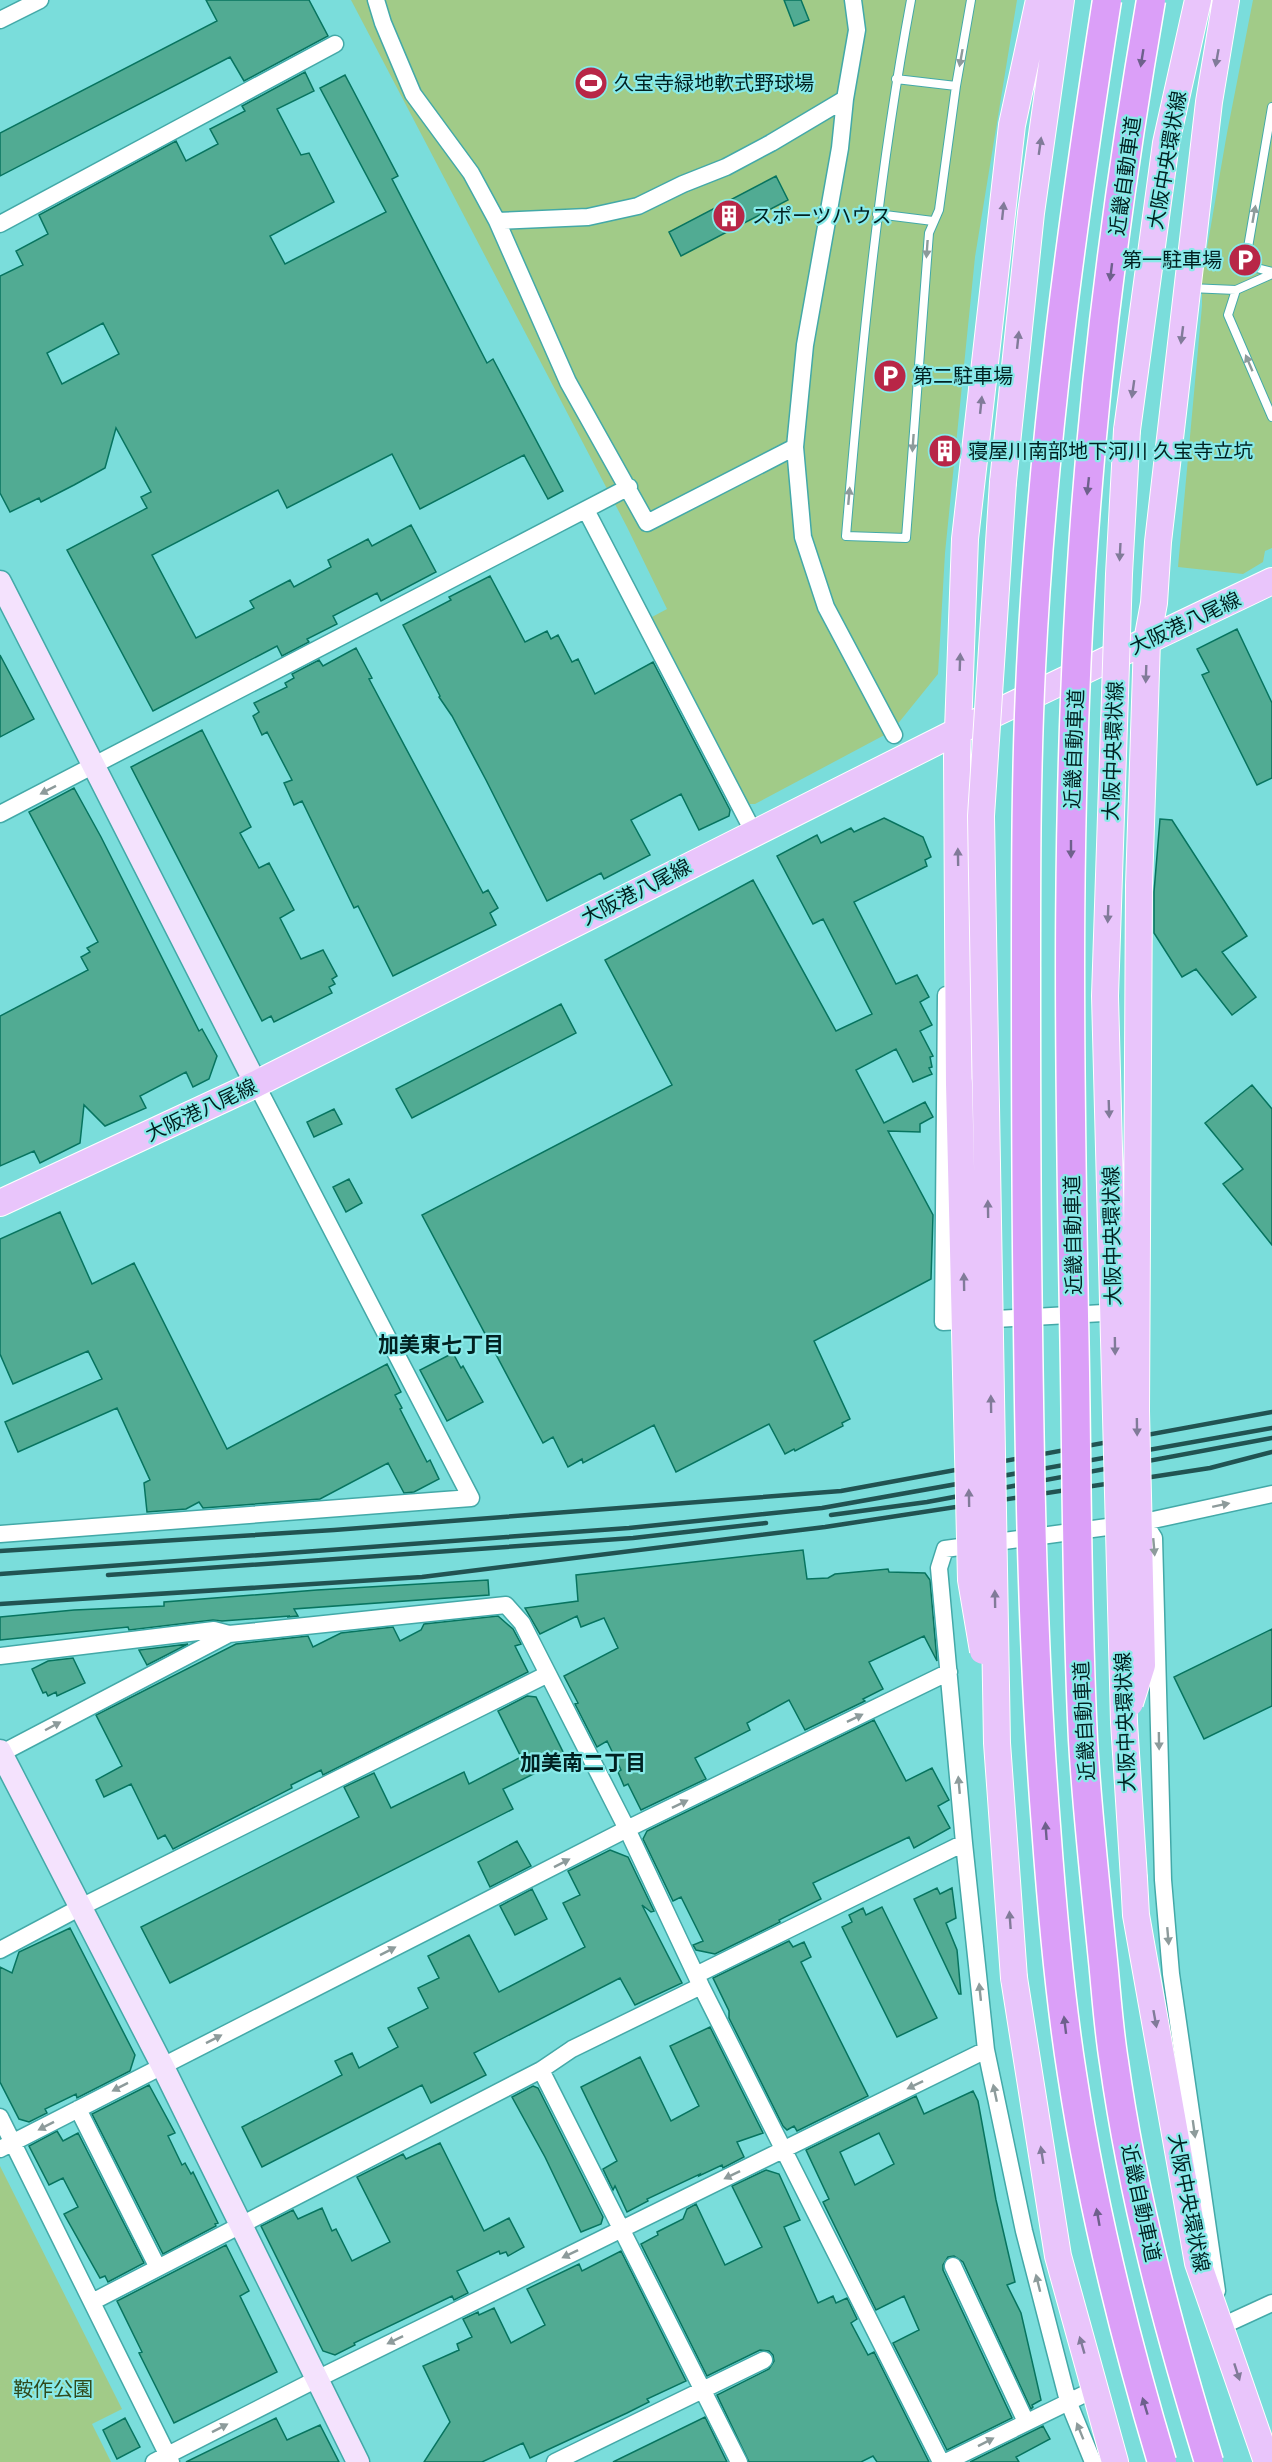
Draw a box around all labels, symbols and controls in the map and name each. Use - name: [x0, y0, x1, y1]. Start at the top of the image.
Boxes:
- one-way arrow: [956, 48, 965, 67]
- one-way arrow: [1138, 48, 1147, 67]
- one-way arrow: [1212, 48, 1221, 67]
- sports icon: 久宝寺緑地軟式野球場: [573, 65, 609, 101]
- place label: 久宝寺緑地軟式野球場: [614, 70, 814, 96]
- street label: 大阪中央環状線: [1142, 89, 1192, 231]
- street label: 近畿自動車道: [1104, 115, 1146, 237]
- one-way arrow: [1036, 137, 1045, 156]
- building icon: スポーツハウス: [711, 198, 747, 234]
- one-way arrow: [998, 202, 1007, 221]
- place label: スポーツハウス: [752, 203, 892, 229]
- one-way arrow: [1250, 204, 1259, 223]
- one-way arrow: [923, 239, 932, 258]
- parking icon: 第一駐車場: [1227, 242, 1263, 278]
- place label: 第一駐車場: [1122, 247, 1222, 273]
- one-way arrow: [1107, 262, 1116, 281]
- one-way arrow: [1178, 325, 1187, 344]
- one-way arrow: [1013, 330, 1023, 349]
- one-way arrow: [1244, 354, 1254, 372]
- parking icon: 第二駐車場: [872, 358, 908, 394]
- place label: 第二駐車場: [913, 363, 1013, 389]
- one-way arrow: [1128, 379, 1138, 398]
- one-way arrow: [976, 395, 985, 414]
- building icon: 寝屋川南部地下河川 久宝寺立坑: [927, 433, 963, 469]
- one-way arrow: [908, 434, 918, 453]
- place label: 寝屋川南部地下河川 久宝寺立坑: [968, 438, 1253, 464]
- one-way arrow: [1083, 477, 1093, 496]
- one-way arrow: [845, 487, 854, 506]
- one-way arrow: [1115, 542, 1125, 561]
- street label: 大阪港八尾線: [1125, 586, 1245, 660]
- one-way arrow: [956, 653, 965, 672]
- one-way arrow: [1142, 665, 1151, 684]
- street label: 大阪中央環状線: [1098, 681, 1128, 821]
- street label: 近畿自動車道: [1059, 689, 1089, 809]
- one-way arrow: [39, 785, 57, 795]
- one-way arrow: [1066, 839, 1076, 858]
- one-way arrow: [954, 848, 963, 867]
- street label: 大阪港八尾線: [577, 853, 695, 931]
- one-way arrow: [1103, 905, 1112, 924]
- street label: 大阪港八尾線: [141, 1073, 261, 1147]
- one-way arrow: [1104, 1100, 1114, 1119]
- street label: 大阪中央環状線: [1098, 1166, 1126, 1306]
- street label: 近畿自動車道: [1059, 1175, 1087, 1295]
- one-way arrow: [983, 1200, 993, 1219]
- one-way arrow: [959, 1272, 969, 1291]
- district label: 加美東七丁目: [378, 1331, 504, 1359]
- one-way arrow: [1110, 1337, 1120, 1356]
- one-way arrow: [987, 1395, 996, 1414]
- one-way arrow: [1132, 1418, 1141, 1437]
- one-way arrow: [965, 1488, 974, 1507]
- one-way arrow: [1212, 1500, 1231, 1509]
- one-way arrow: [1149, 1537, 1159, 1556]
- one-way arrow: [990, 1590, 1000, 1609]
- street label: 大阪中央環状線: [1110, 1652, 1140, 1792]
- street label: 近畿自動車道: [1068, 1660, 1100, 1782]
- one-way arrow: [846, 1713, 863, 1723]
- one-way arrow: [45, 1721, 62, 1731]
- one-way arrow: [1154, 1732, 1164, 1751]
- district label: 加美南二丁目: [520, 1749, 646, 1777]
- one-way arrow: [954, 1775, 964, 1794]
- one-way arrow: [671, 1799, 688, 1808]
- one-way arrow: [1041, 1821, 1051, 1840]
- one-way arrow: [553, 1858, 570, 1867]
- one-way arrow: [1005, 1910, 1014, 1929]
- one-way arrow: [1163, 1927, 1173, 1946]
- one-way arrow: [380, 1946, 397, 1956]
- one-way arrow: [975, 1982, 985, 2001]
- one-way arrow: [1151, 2010, 1160, 2029]
- one-way arrow: [1061, 2015, 1070, 2034]
- one-way arrow: [206, 2034, 223, 2044]
- one-way arrow: [906, 2080, 923, 2090]
- one-way arrow: [111, 2082, 128, 2092]
- one-way arrow: [990, 2083, 999, 2102]
- one-way arrow: [1189, 2120, 1198, 2139]
- one-way arrow: [37, 2121, 54, 2130]
- street label: 大阪中央環状線: [1163, 2132, 1215, 2274]
- street label: 近畿自動車道: [1116, 2142, 1166, 2264]
- one-way arrow: [1037, 2145, 1046, 2164]
- one-way arrow: [723, 2170, 740, 2180]
- one-way arrow: [1093, 2207, 1102, 2226]
- one-way arrow: [562, 2250, 579, 2259]
- one-way arrow: [1032, 2274, 1042, 2292]
- one-way arrow: [387, 2336, 404, 2345]
- one-way arrow: [1077, 2336, 1087, 2354]
- one-way arrow: [1232, 2363, 1242, 2381]
- park label: 鞍作公園: [13, 2376, 93, 2402]
- one-way arrow: [1140, 2397, 1149, 2415]
- one-way arrow: [1075, 2422, 1085, 2440]
- one-way arrow: [211, 2424, 229, 2434]
- one-way arrow: [977, 2437, 994, 2447]

